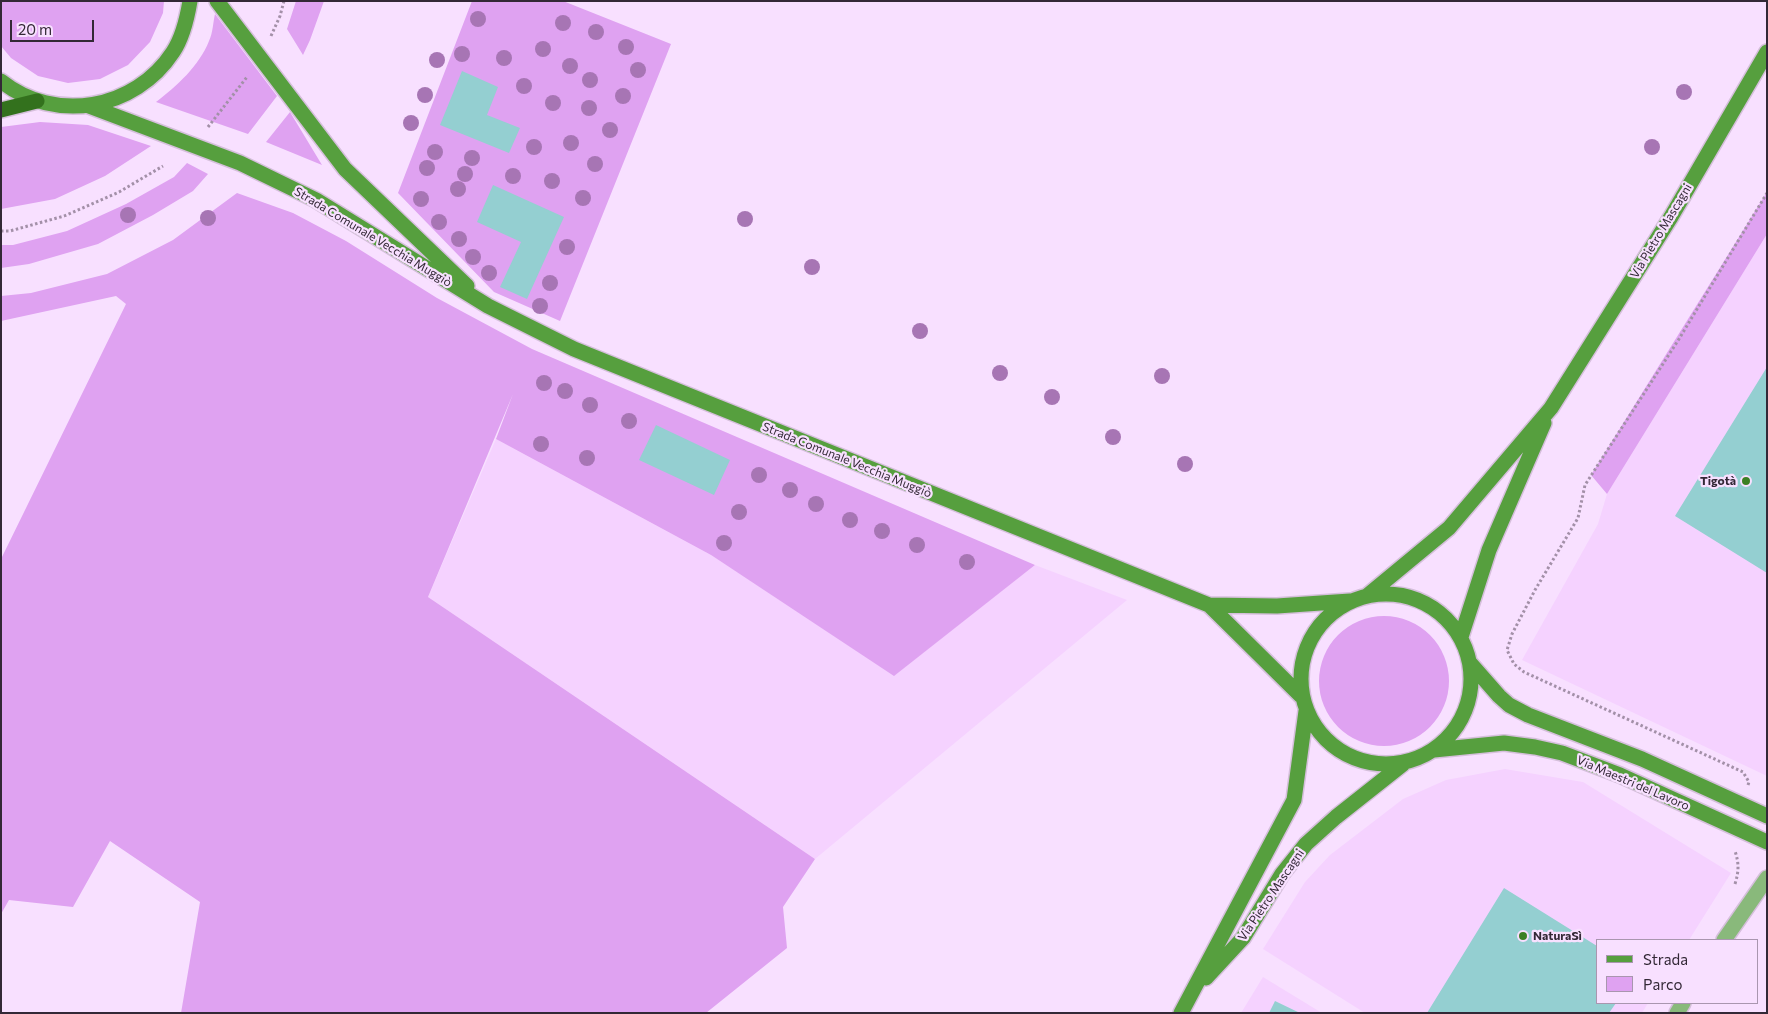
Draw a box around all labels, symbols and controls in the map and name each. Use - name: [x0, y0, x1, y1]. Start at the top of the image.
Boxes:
- scale bar: [12, 10, 96, 42]
- text: 20 m: [18, 20, 52, 38]
- street label: Via Pietro Mascagni: [1627, 181, 1695, 281]
- street label: Strada Comunale Vecchia Muggiò: [292, 184, 454, 290]
- street label: Strada Comunale Vecchia Muggiò: [760, 419, 934, 501]
- place label: Tigotà: [1700, 474, 1736, 488]
- marker: Tigotà: [1740, 475, 1752, 487]
- street label: Via Maestri del Lavoro: [1575, 753, 1691, 813]
- street label: Via Pietro Mascagni: [1235, 846, 1307, 944]
- place label: NaturaSì: [1533, 929, 1582, 943]
- marker: NaturaSì: [1517, 930, 1529, 942]
- legend: [1596, 939, 1758, 1004]
- text: Strada: [1643, 950, 1688, 968]
- text: Parco: [1643, 975, 1682, 993]

